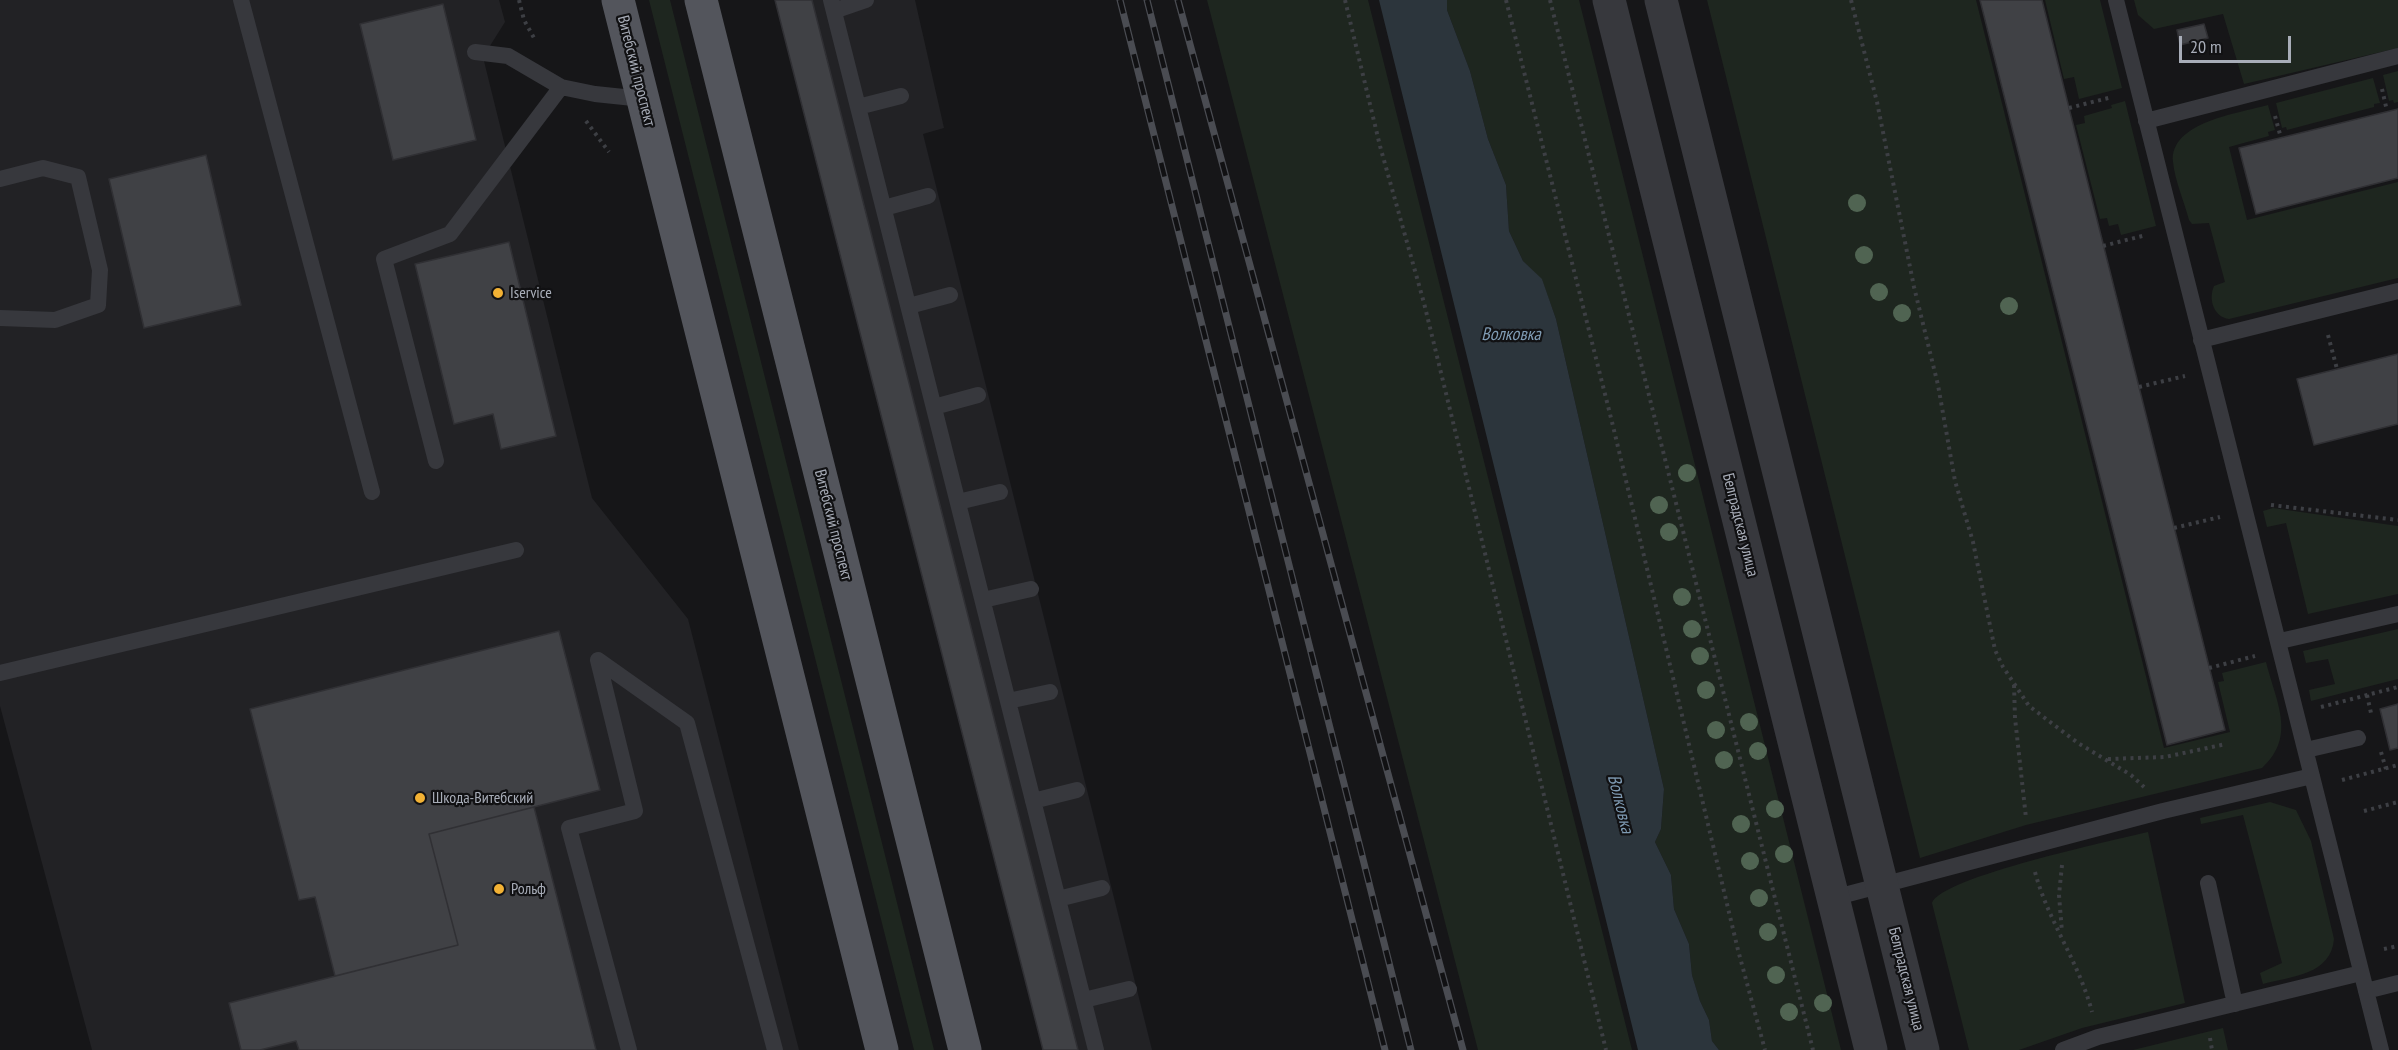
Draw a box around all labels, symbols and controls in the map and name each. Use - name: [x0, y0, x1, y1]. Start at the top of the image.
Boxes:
- street label: Витебский проспект: [613, 14, 659, 128]
- scale bar: [2182, 24, 2294, 62]
- text: 20 m: [2190, 35, 2222, 58]
- place label: Iservice: [510, 283, 552, 303]
- marker: Iservice: [491, 286, 505, 300]
- water label: Волковка: [1481, 324, 1541, 346]
- street label: Витебский проспект: [810, 468, 856, 582]
- street label: Белградская улица: [1718, 471, 1762, 579]
- water label: Волковка: [1602, 772, 1638, 836]
- place label: Шкода-Витебский: [432, 788, 533, 808]
- marker: Шкода-Витебский: [413, 791, 427, 805]
- place label: Рольф: [511, 879, 546, 899]
- marker: Рольф: [492, 882, 506, 896]
- street label: Белградская улица: [1884, 925, 1928, 1033]

